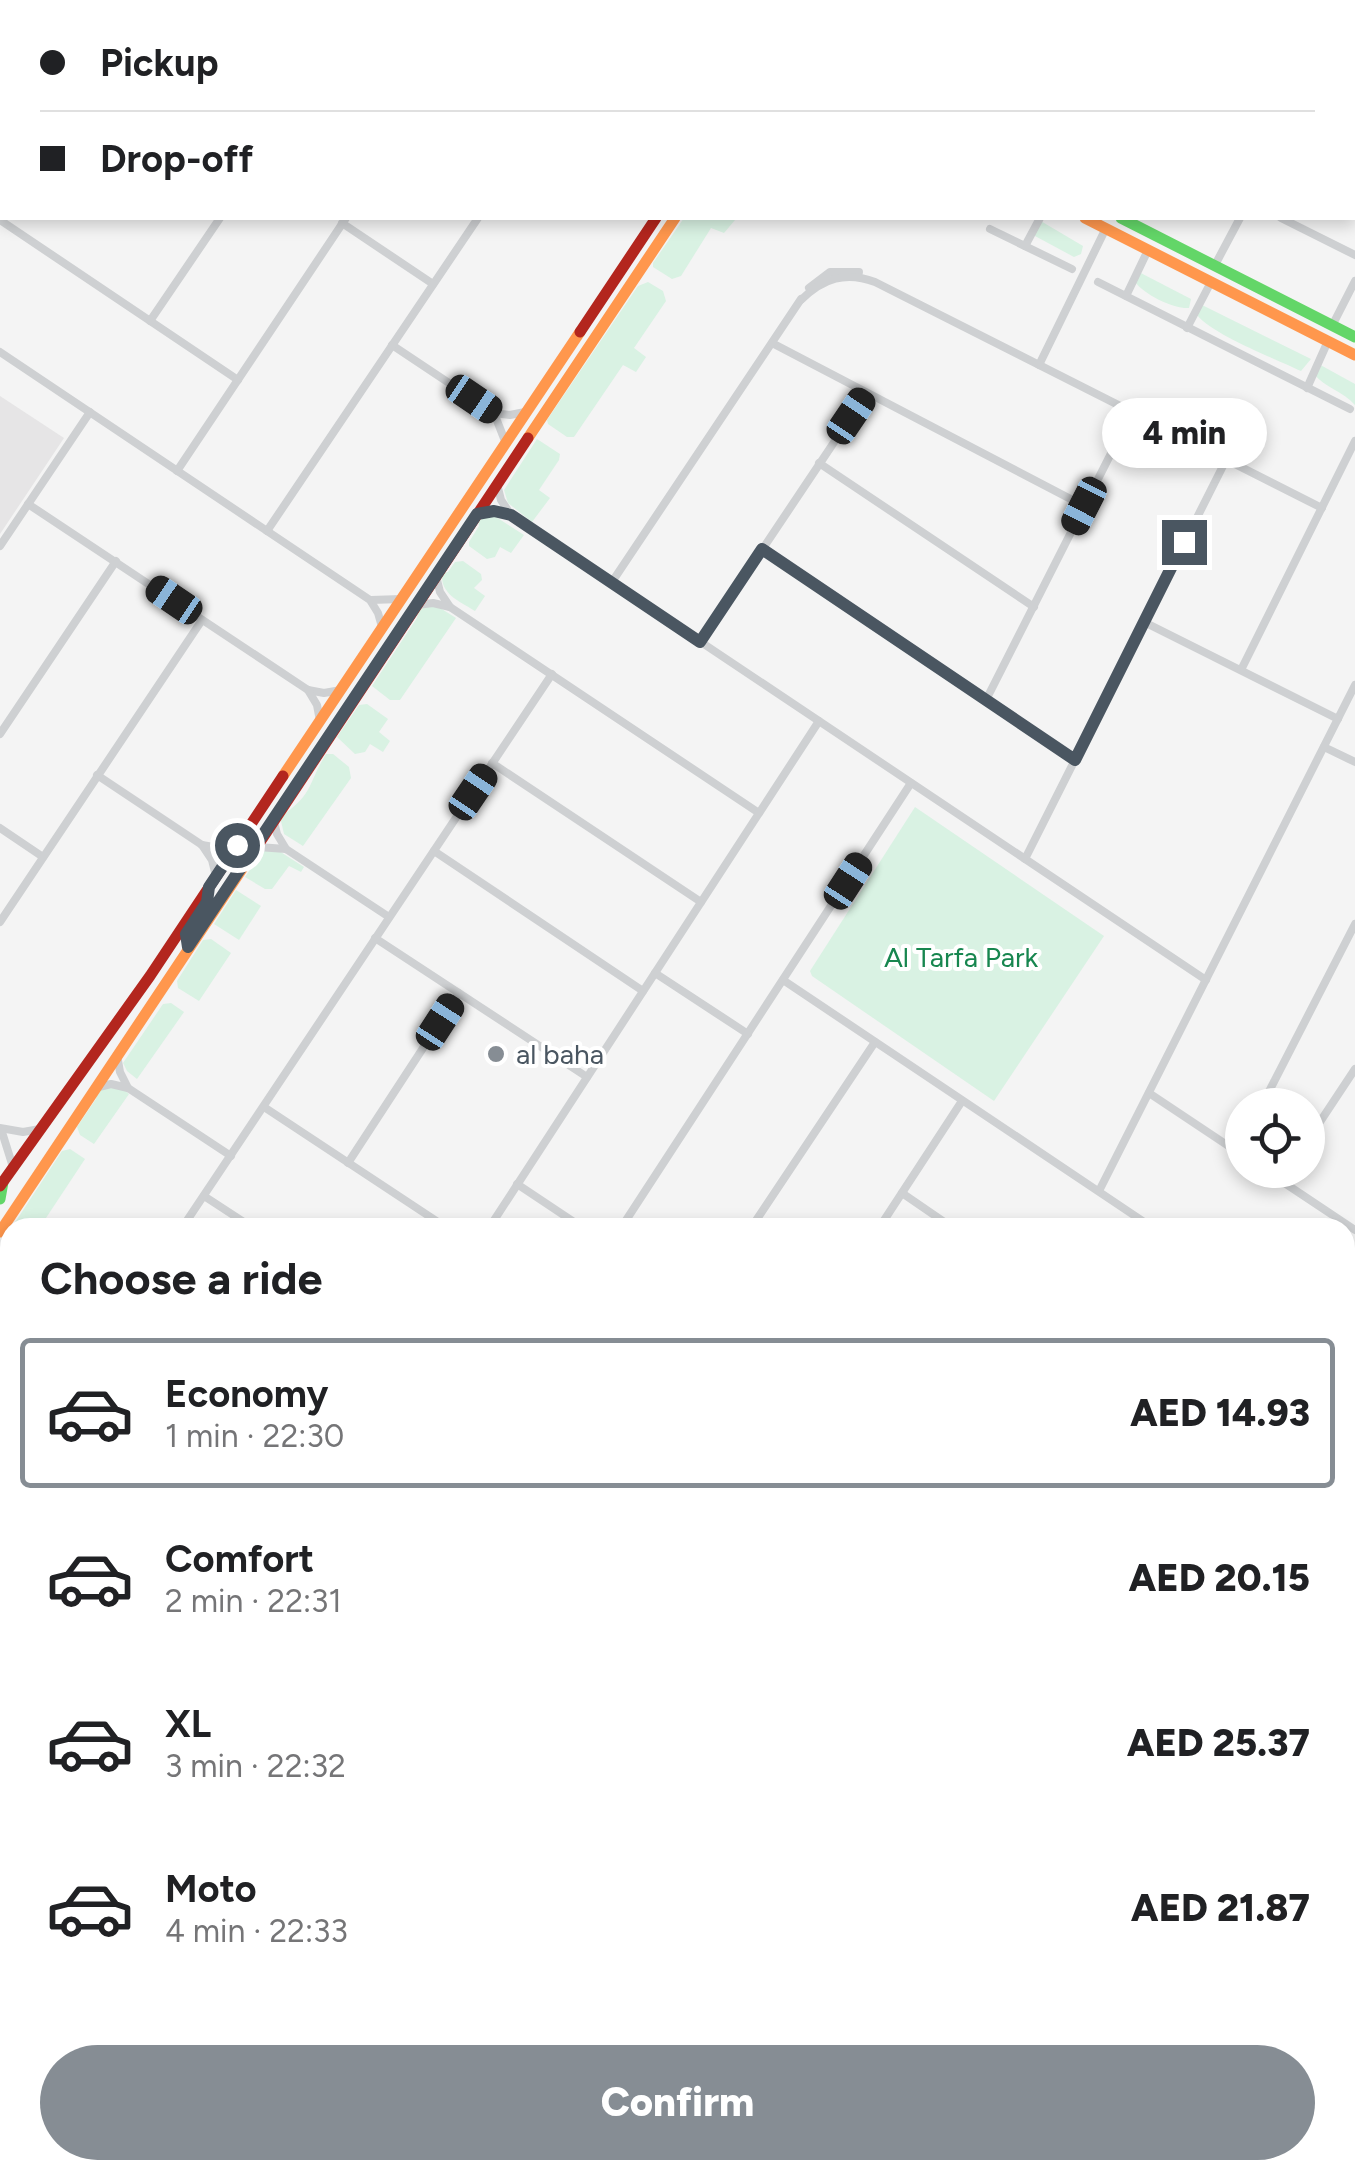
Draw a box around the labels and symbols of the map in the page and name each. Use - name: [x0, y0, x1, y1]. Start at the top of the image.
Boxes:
- car: [441, 370, 507, 428]
- car: [822, 383, 880, 449]
- callout: 4 min: [1102, 397, 1266, 467]
- car: [1057, 472, 1111, 540]
- route end: [1162, 520, 1207, 565]
- car: [141, 571, 207, 629]
- car: [444, 759, 502, 825]
- route start: [215, 823, 260, 868]
- car: [819, 848, 877, 914]
- park label: Al Tarfa Park: [884, 940, 1039, 974]
- car: [411, 989, 469, 1055]
- place label: al baha: [516, 1037, 604, 1071]
- marker: al baha: [485, 1043, 507, 1065]

